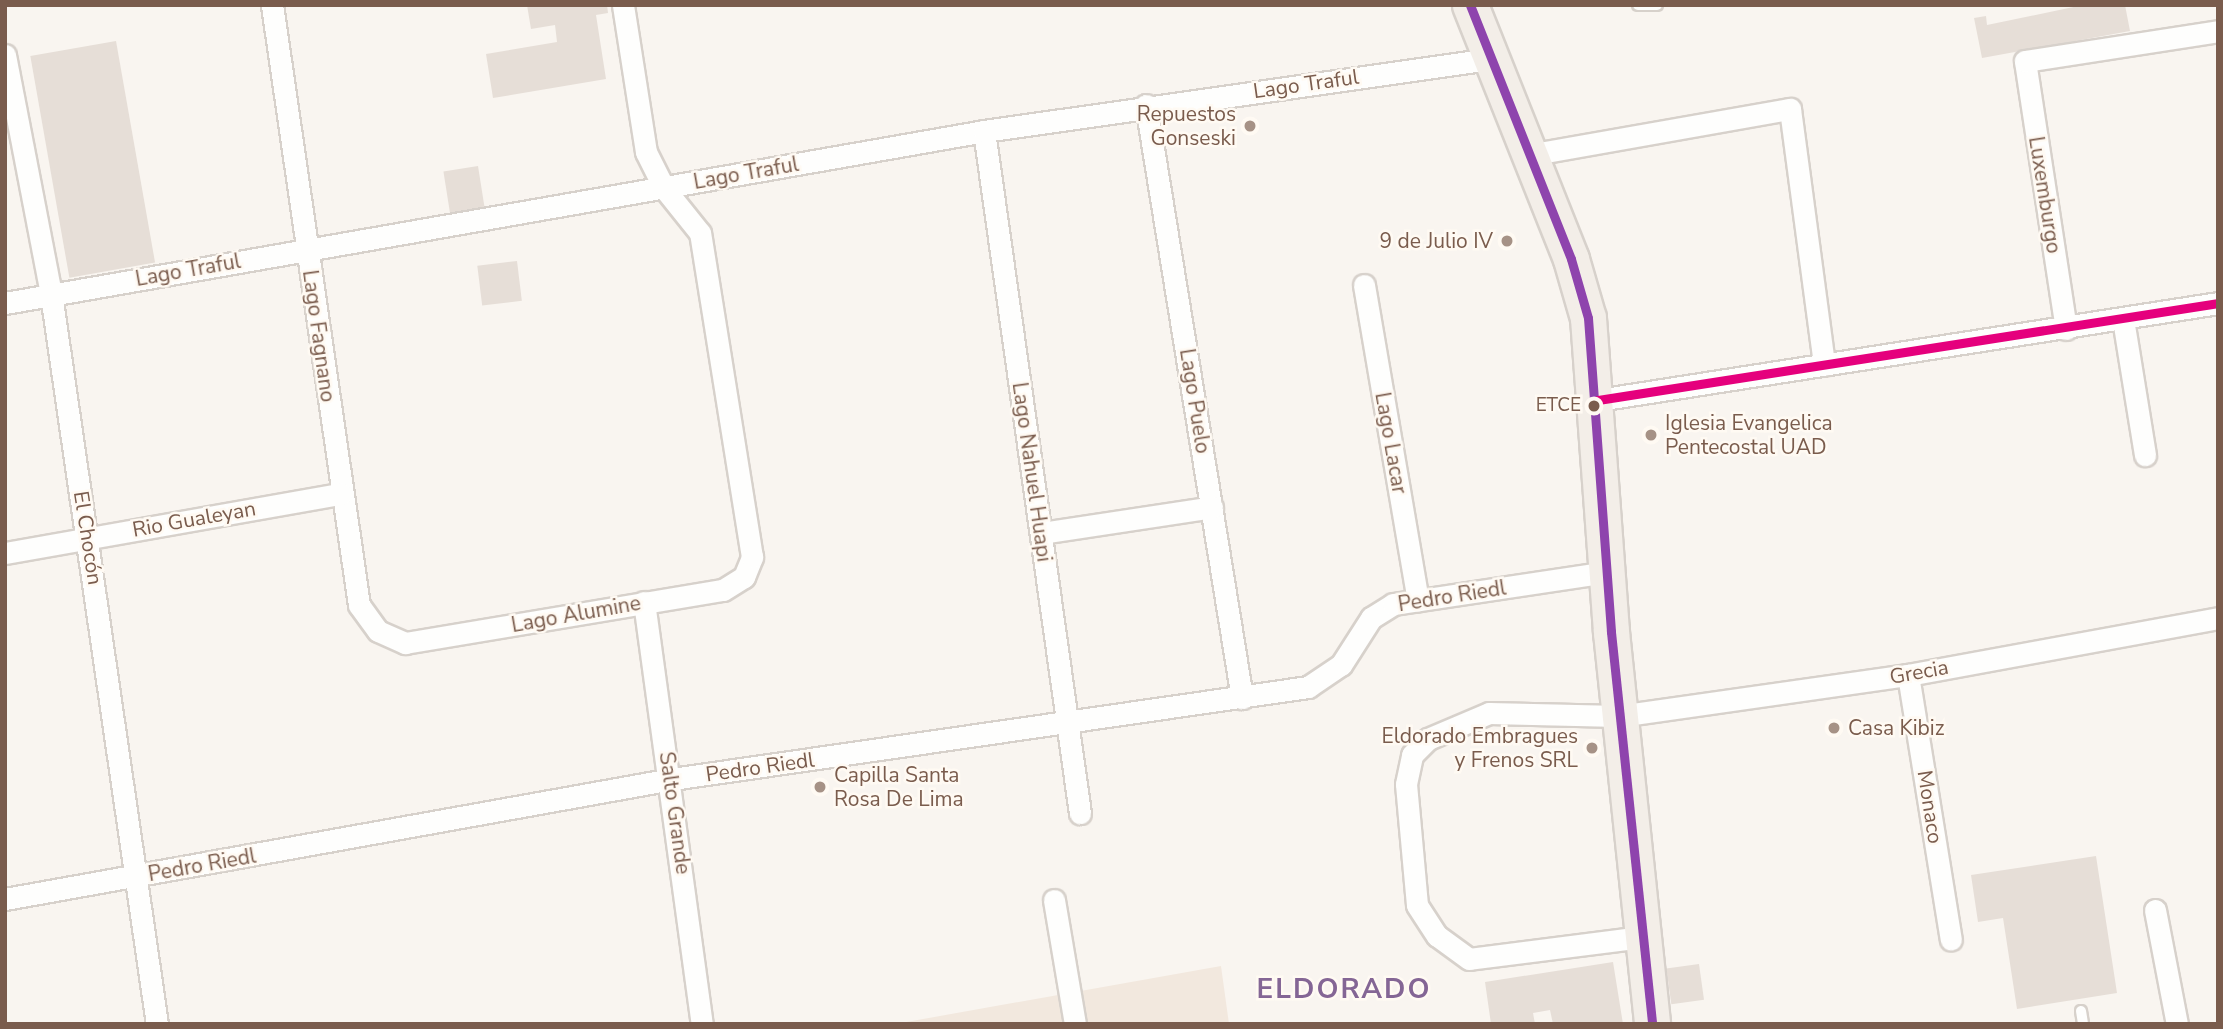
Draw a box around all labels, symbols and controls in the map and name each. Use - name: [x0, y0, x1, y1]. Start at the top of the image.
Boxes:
- street label: Lago Traful: [1252, 64, 1360, 104]
- place label: Repuestos Gonseski: [1137, 101, 1236, 151]
- marker: Repuestos Gonseski: [1242, 118, 1258, 134]
- street label: Luxemburgo: [2023, 135, 2067, 255]
- street label: Lago Traful: [691, 151, 801, 195]
- place label: 9 de Julio IV: [1380, 228, 1493, 254]
- marker: 9 de Julio IV: [1499, 233, 1515, 249]
- street label: Lago Traful: [133, 248, 243, 292]
- street label: Lago Fagnano: [297, 268, 341, 404]
- street label: Lago Puelo: [1174, 347, 1216, 455]
- street label: Lago Nahuel Huapi: [1007, 381, 1057, 563]
- street label: Lago Lacar: [1370, 390, 1412, 496]
- place label: ETCE: [1536, 395, 1581, 417]
- marker: ETCE: [1587, 399, 1601, 413]
- place label: Iglesia Evangelica Pentecostal UAD: [1665, 410, 1833, 460]
- marker: Iglesia Evangelica Pentecostal UAD: [1643, 427, 1659, 443]
- street label: El Chocón: [68, 489, 108, 587]
- street label: Rio Gualeyan: [130, 496, 258, 542]
- street label: Pedro Riedl: [1396, 575, 1508, 617]
- street label: Lago Alumine: [509, 590, 643, 638]
- street label: Grecia: [1888, 654, 1950, 690]
- place label: Casa Kibiz: [1848, 715, 1944, 741]
- marker: Casa Kibiz: [1826, 720, 1842, 736]
- place label: Eldorado Embragues y Frenos SRL: [1382, 723, 1578, 773]
- marker: Eldorado Embragues y Frenos SRL: [1584, 740, 1600, 756]
- street label: Pedro Riedl: [704, 747, 816, 787]
- street label: Salto Grande: [654, 750, 696, 876]
- place label: Capilla Santa Rosa De Lima: [834, 762, 964, 812]
- street label: Monaco: [1912, 769, 1948, 845]
- marker: Capilla Santa Rosa De Lima: [812, 779, 828, 795]
- street label: Pedro Riedl: [146, 843, 258, 887]
- district label: ELDORADO: [1258, 972, 1430, 1006]

